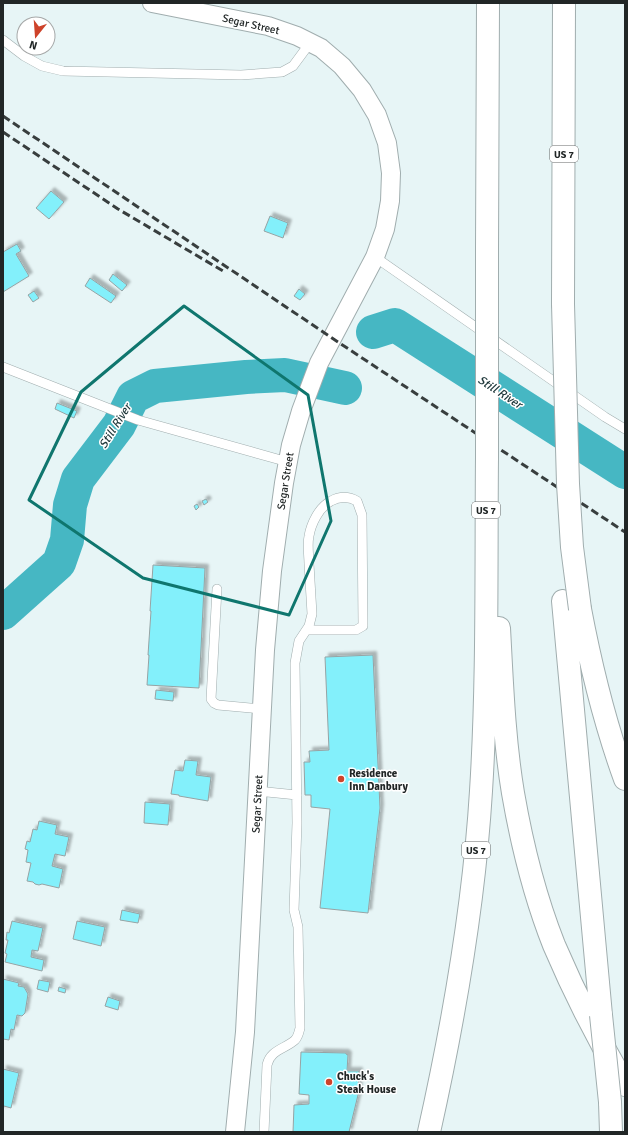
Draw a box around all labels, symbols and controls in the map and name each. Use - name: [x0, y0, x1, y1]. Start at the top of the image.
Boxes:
- street label: Segar Street: [221, 12, 281, 37]
- north arrow: [16, 16, 56, 56]
- text: N: [28, 38, 39, 52]
- road number: US 7: [550, 146, 578, 162]
- water label: Still River: [475, 373, 526, 413]
- water label: Still River: [96, 400, 136, 451]
- street label: Segar Street: [275, 451, 296, 511]
- road number: US 7: [472, 502, 500, 518]
- place label: Residence Inn Danbury: [349, 767, 408, 793]
- marker: Residence Inn Danbury: [336, 774, 346, 784]
- street label: Segar Street: [249, 775, 266, 833]
- road number: US 7: [462, 842, 490, 858]
- place label: Chuck's Steak House: [337, 1070, 397, 1096]
- marker: Chuck's Steak House: [324, 1077, 334, 1087]

